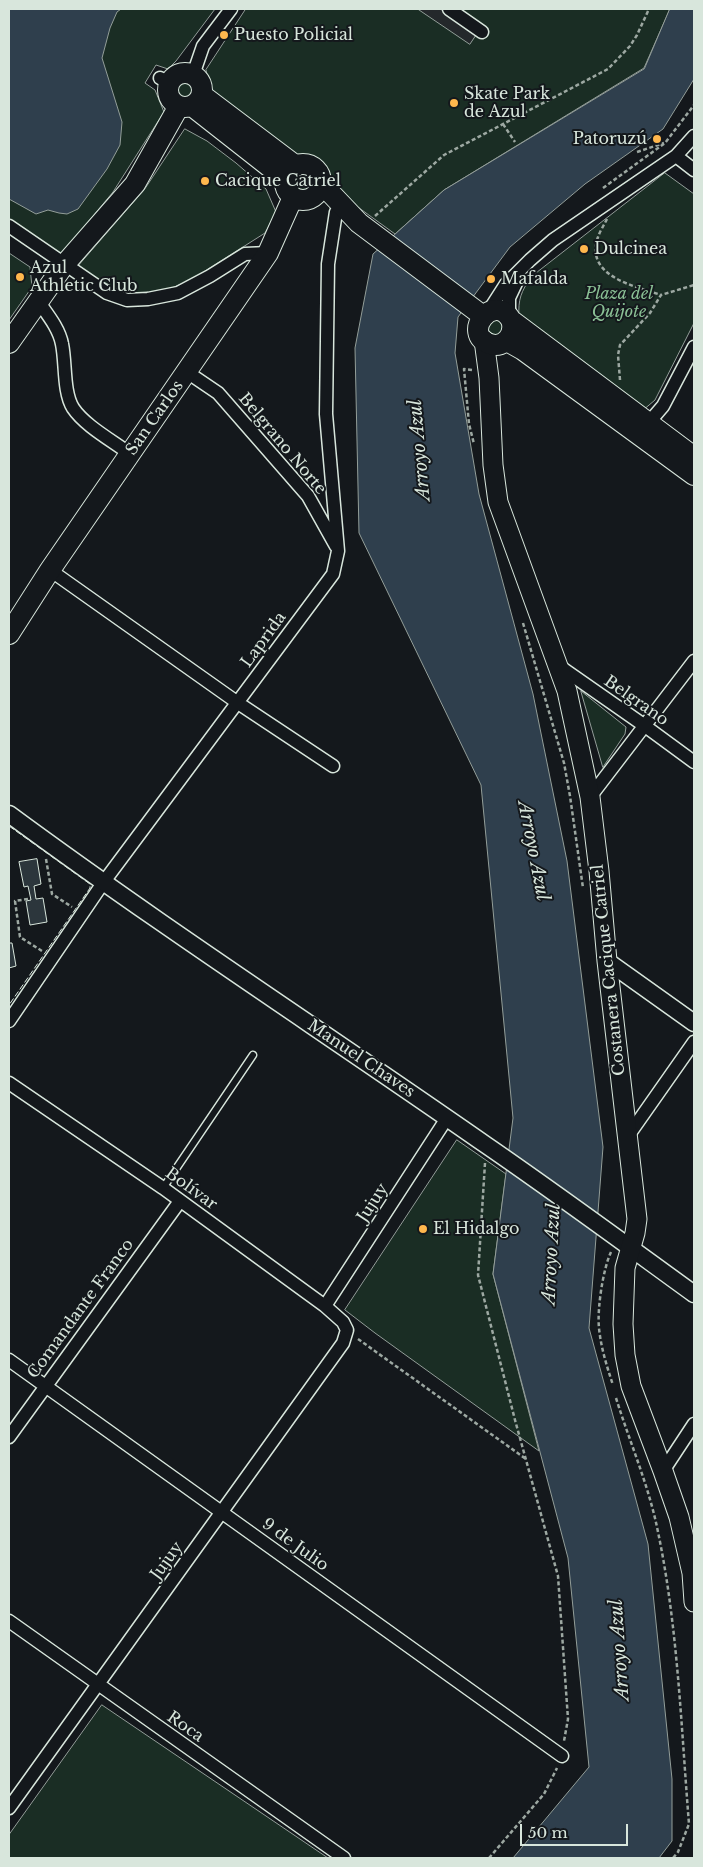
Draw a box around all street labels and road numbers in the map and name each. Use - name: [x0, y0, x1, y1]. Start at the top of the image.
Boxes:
- street label: San Carlos: [122, 377, 188, 459]
- street label: Belgrano Norte: [234, 390, 330, 498]
- street label: Laprida: [237, 608, 291, 672]
- street label: Belgrano: [600, 672, 672, 730]
- street label: Costanera Cacique Catriel: [588, 863, 630, 1077]
- street label: Manuel Chaves: [304, 1016, 418, 1102]
- street label: Bolívar: [161, 1164, 221, 1214]
- street label: Jujuy: [353, 1180, 393, 1226]
- street label: Comandante Franco: [24, 1235, 138, 1383]
- street label: 9 de Julio: [258, 1515, 332, 1575]
- street label: Jujuy: [147, 1538, 187, 1584]
- street label: Roca: [163, 1708, 207, 1746]

